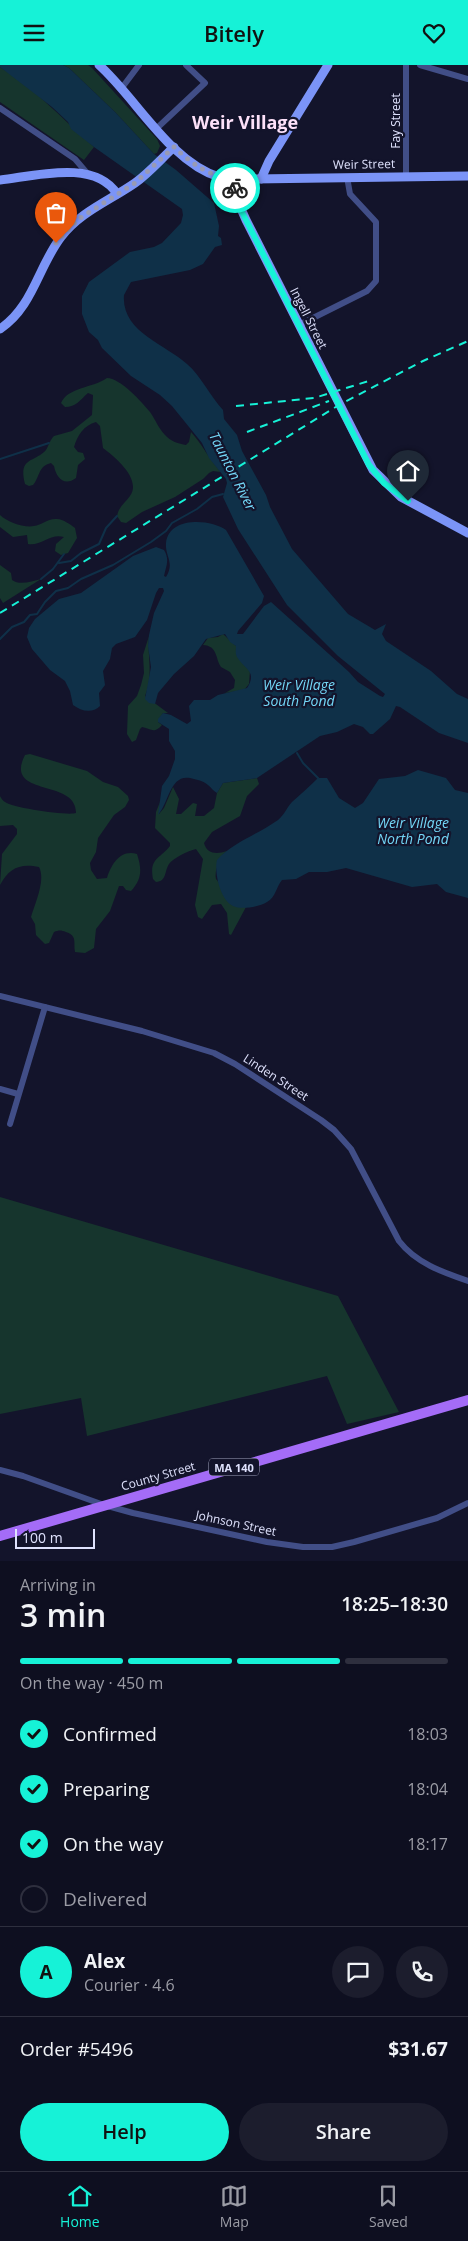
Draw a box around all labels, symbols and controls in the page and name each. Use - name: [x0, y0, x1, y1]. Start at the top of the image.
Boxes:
- text: Bitely: [204, 18, 264, 48]
- icon: menu: [20, 19, 48, 47]
- icon: heart: [420, 19, 448, 47]
- street label: Fay Street: [387, 93, 404, 149]
- district label: Weir Village: [192, 110, 298, 134]
- street label: Weir Street: [333, 155, 395, 173]
- courier: [210, 163, 260, 213]
- icon: bike: [221, 174, 249, 202]
- pin: [35, 192, 77, 243]
- icon: bag: [42, 199, 70, 227]
- street label: Ingell Street: [286, 284, 332, 352]
- water label: Taunton River: [205, 428, 261, 514]
- pin: [387, 450, 429, 501]
- icon: home: [394, 457, 422, 485]
- water label: Weir Village South Pond: [263, 675, 336, 710]
- water label: Weir Village North Pond: [377, 813, 450, 848]
- street label: Linden Street: [240, 1050, 312, 1104]
- street label: County Street: [119, 1457, 197, 1495]
- road number: MA 140: [209, 1459, 259, 1475]
- street label: Johnson Street: [193, 1506, 278, 1540]
- scale bar: [15, 1526, 95, 1549]
- text: 100 m: [22, 1528, 63, 1547]
- text: Arriving in: [20, 1574, 96, 1596]
- text: 18:25–18:30: [341, 1591, 448, 1617]
- text: 3 min: [20, 1593, 106, 1636]
- text: On the way · 450 m: [20, 1672, 163, 1694]
- icon: check: [20, 1720, 48, 1748]
- text: Confirmed: [63, 1721, 157, 1747]
- text: 18:03: [407, 1723, 448, 1745]
- icon: check: [20, 1775, 48, 1803]
- text: Preparing: [63, 1776, 150, 1802]
- text: 18:04: [407, 1778, 448, 1800]
- icon: check: [20, 1830, 48, 1858]
- text: On the way: [63, 1831, 163, 1857]
- text: 18:17: [407, 1833, 448, 1855]
- text: Delivered: [63, 1886, 147, 1912]
- button: chat: [332, 1946, 384, 1998]
- button: phone: [396, 1946, 448, 1998]
- text: Alex: [84, 1948, 125, 1974]
- text: A: [39, 1959, 53, 1985]
- text: Courier · 4.6: [84, 1974, 175, 1996]
- text: Order #5496: [20, 2036, 133, 2062]
- text: $31.67: [388, 2036, 448, 2062]
- button: Help: [20, 2103, 229, 2161]
- button: Share: [239, 2103, 448, 2161]
- tab: Home: [60, 2182, 100, 2231]
- tab: Map: [220, 2182, 249, 2231]
- tab: Saved: [369, 2182, 408, 2231]

